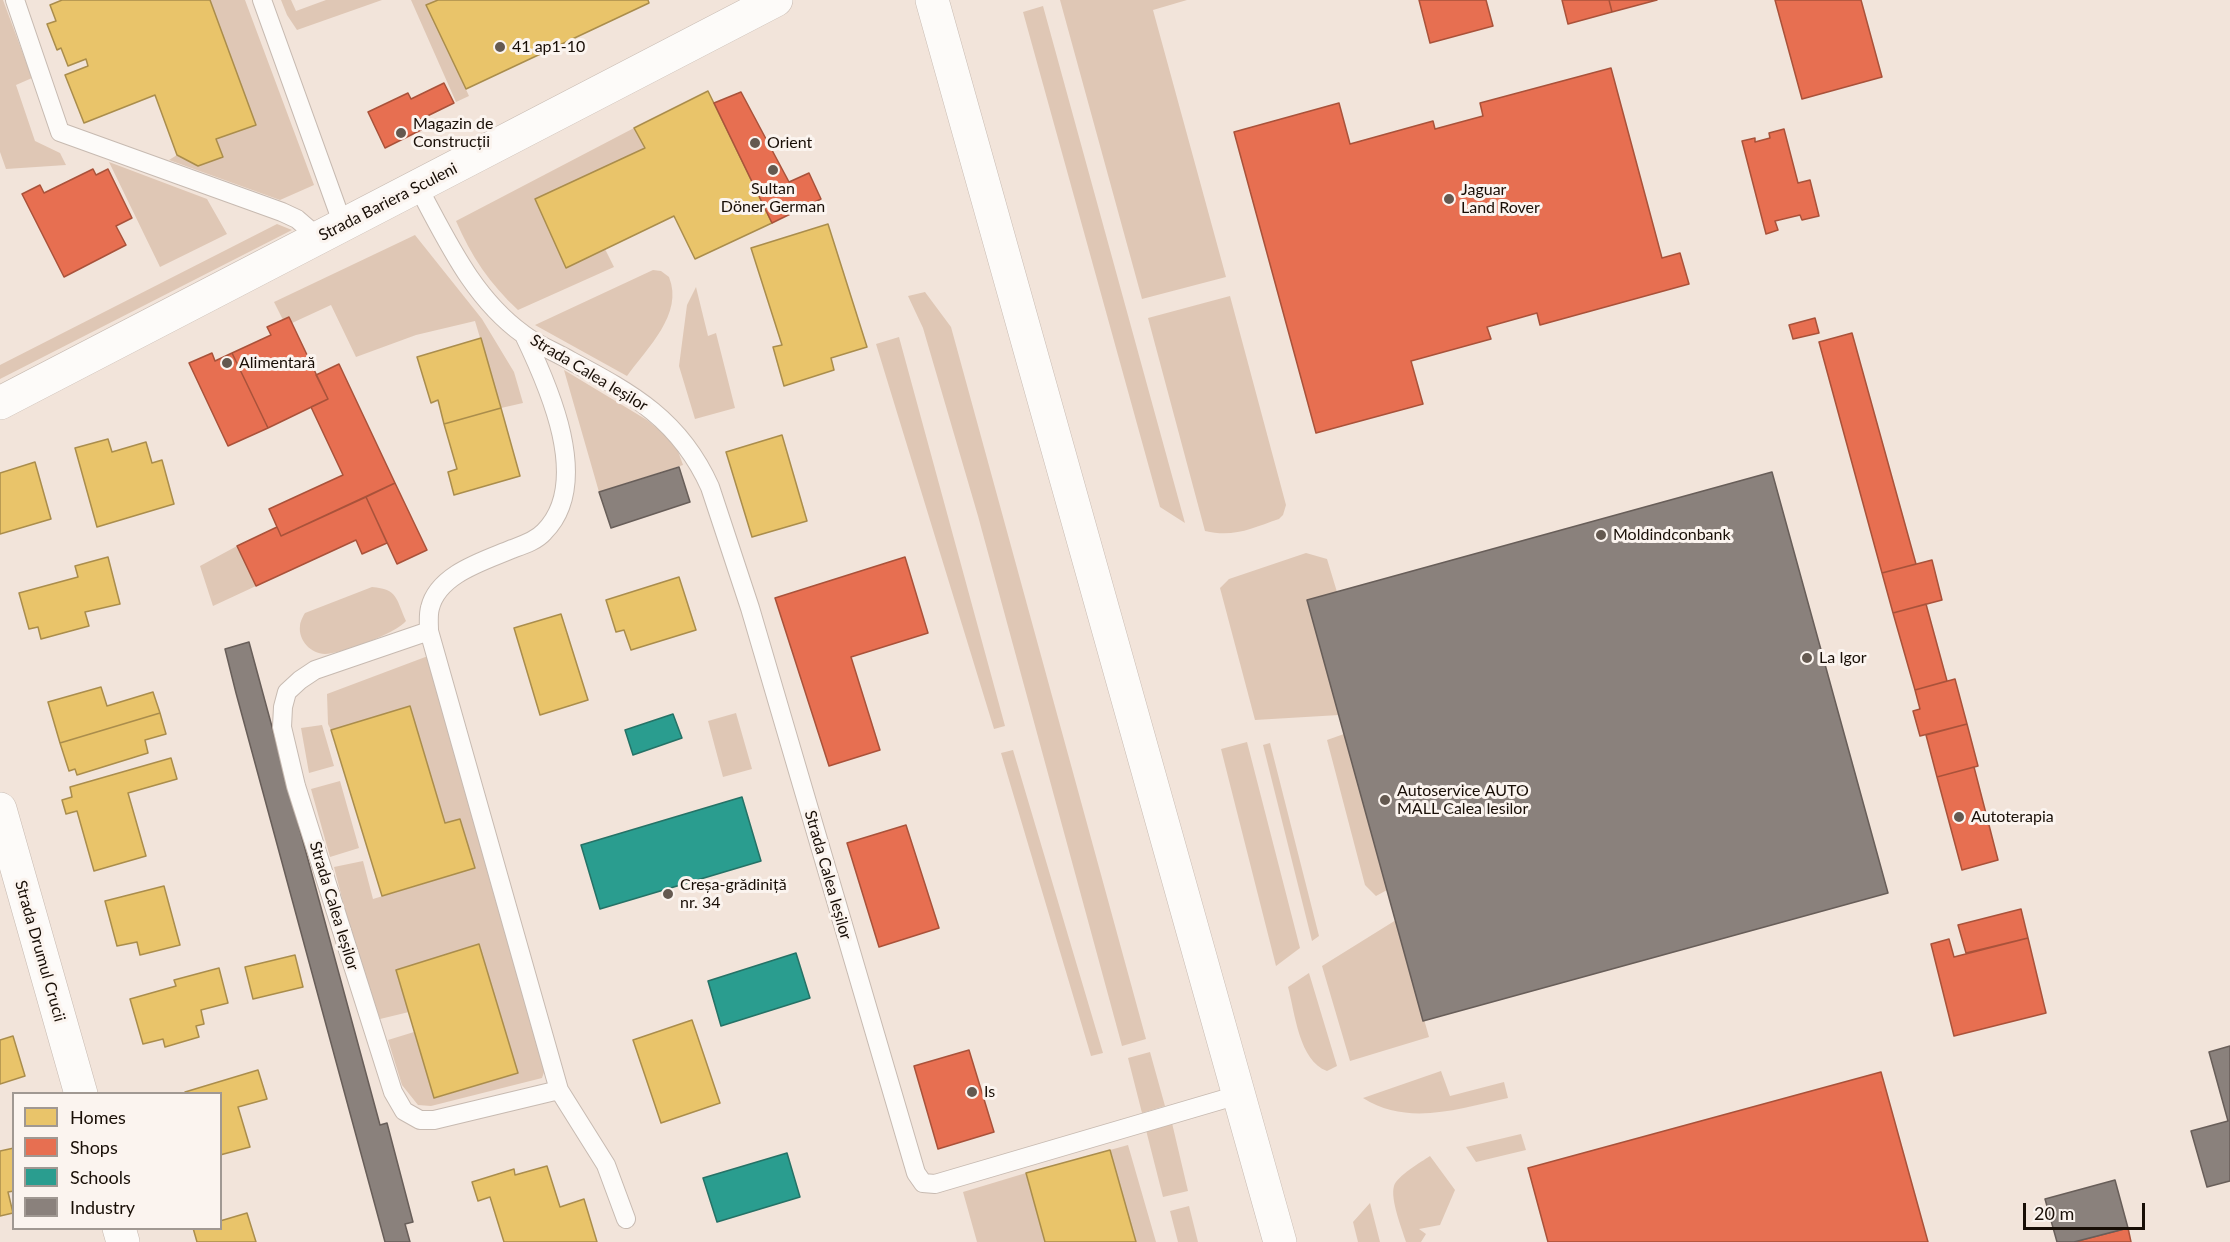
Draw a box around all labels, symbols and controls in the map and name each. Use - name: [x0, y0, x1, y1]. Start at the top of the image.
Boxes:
- place label: 41 ap1-10: [512, 37, 585, 57]
- marker: 41 ap1-10: [493, 40, 507, 54]
- place label: Magazin de Construcții: [413, 114, 493, 152]
- marker: Magazin de Construcții: [394, 126, 408, 140]
- place label: Orient: [767, 133, 812, 153]
- marker: Orient: [748, 136, 762, 150]
- street label: Strada Bariera Sculeni: [316, 159, 460, 245]
- marker: Sultan Döner German: [766, 163, 780, 177]
- place label: Sultan Döner German: [721, 179, 825, 217]
- place label: Jaguar Land Rover: [1461, 180, 1540, 218]
- marker: Jaguar Land Rover: [1442, 192, 1456, 206]
- street label: Strada Calea Ieșilor: [527, 330, 651, 416]
- place label: Alimentară: [239, 353, 315, 373]
- marker: Alimentară: [220, 356, 234, 370]
- place label: Moldindconbank: [1613, 525, 1731, 545]
- marker: Moldindconbank: [1594, 528, 1608, 542]
- place label: La Igor: [1819, 648, 1867, 668]
- marker: La Igor: [1800, 651, 1814, 665]
- place label: Autoservice AUTO MALL Calea Iesilor: [1397, 781, 1529, 819]
- marker: Autoservice AUTO MALL Calea Iesilor: [1378, 793, 1392, 807]
- place label: Autoterapia: [1971, 807, 2054, 827]
- street label: Strada Calea Ieșilor: [800, 808, 856, 942]
- marker: Autoterapia: [1952, 810, 1966, 824]
- street label: Strada Calea Ieșilor: [305, 839, 363, 973]
- place label: Creșa-grădiniță nr. 34: [680, 875, 787, 913]
- street label: Strada Drumul Crucii: [11, 878, 69, 1024]
- marker: Creșa-grădiniță nr. 34: [661, 887, 675, 901]
- place label: Is: [984, 1082, 995, 1102]
- marker: Is: [965, 1085, 979, 1099]
- legend: [12, 1092, 222, 1230]
- text: Homes: [70, 1106, 126, 1128]
- text: Shops: [70, 1136, 118, 1158]
- text: Schools: [70, 1166, 131, 1188]
- scale bar: [2026, 1191, 2148, 1229]
- text: Industry: [70, 1196, 135, 1218]
- text: 20 m: [2034, 1202, 2074, 1224]

